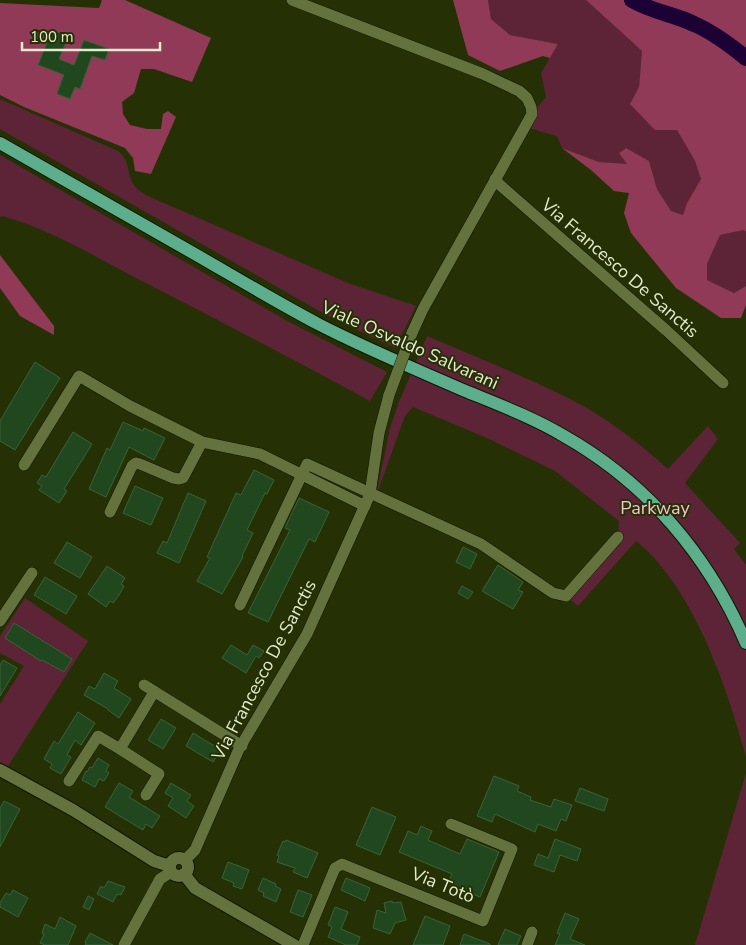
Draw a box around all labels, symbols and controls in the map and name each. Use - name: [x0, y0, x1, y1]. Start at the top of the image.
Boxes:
- scale bar: [22, 20, 160, 52]
- text: 100 m: [30, 27, 74, 47]
- street label: Via Francesco De Sanctis: [535, 192, 704, 343]
- street label: Viale Osvaldo Salvarani: [317, 295, 502, 395]
- park label: Parkway: [620, 496, 690, 520]
- street label: Via Francesco De Sanctis: [206, 575, 322, 766]
- street label: Via Totò: [407, 861, 478, 909]

